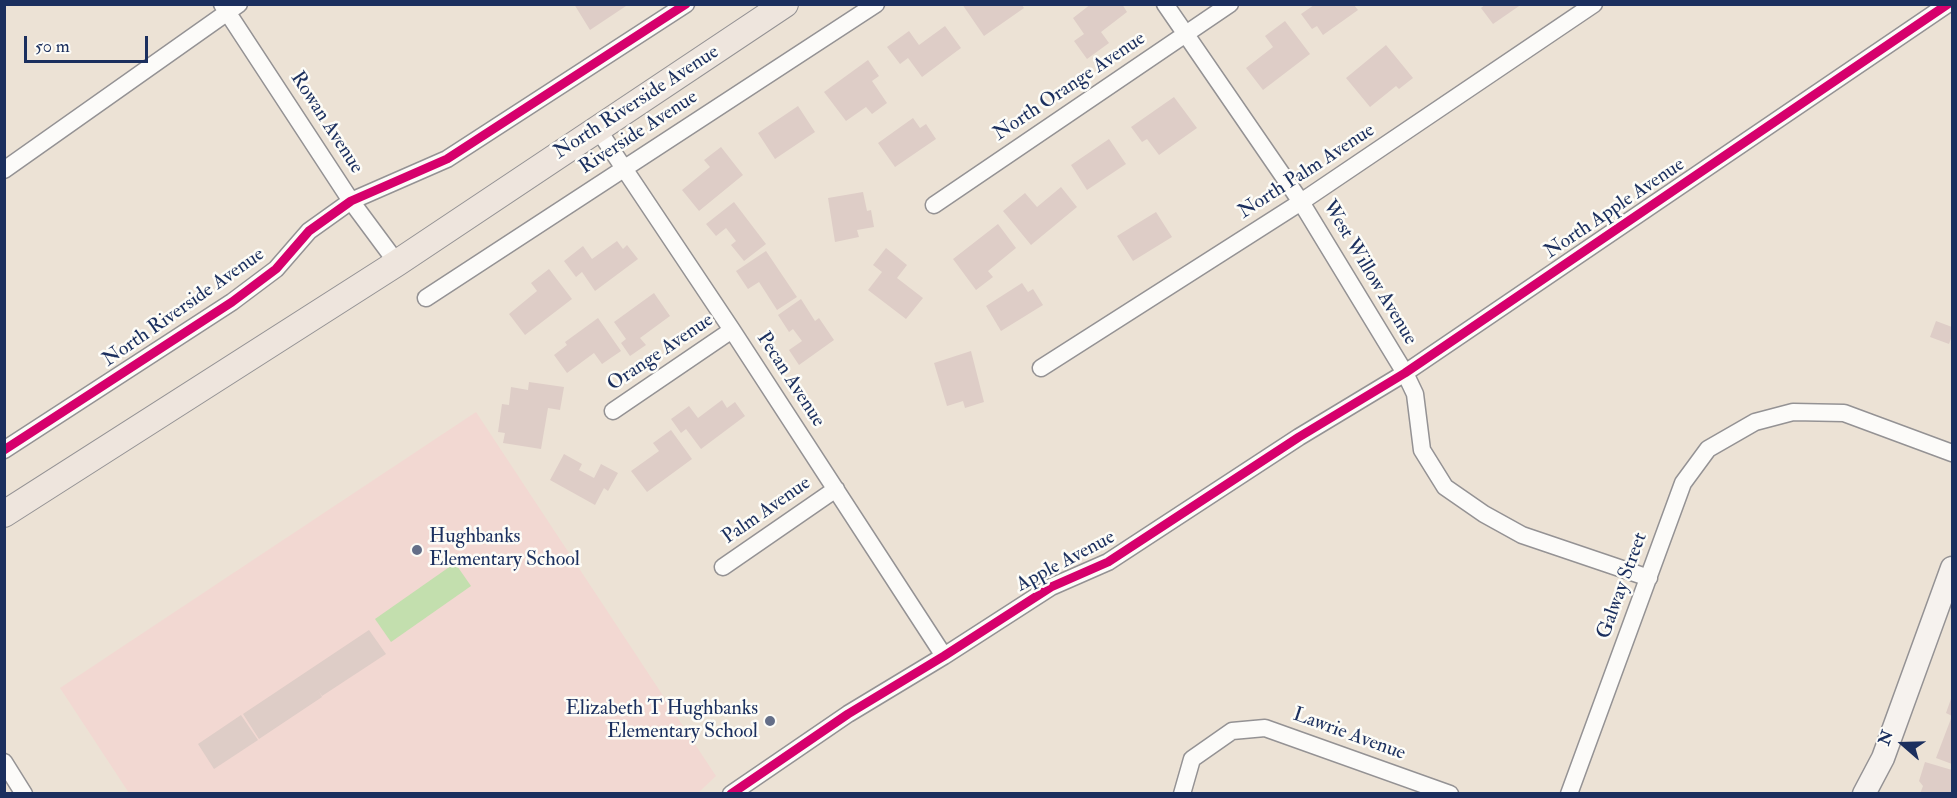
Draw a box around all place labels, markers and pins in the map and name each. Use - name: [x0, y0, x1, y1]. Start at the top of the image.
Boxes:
- place label: Hughbanks Elementary School: [429, 526, 580, 573]
- marker: Hughbanks Elementary School: [410, 543, 424, 557]
- place label: Elizabeth T Hughbanks Elementary School: [565, 698, 758, 745]
- marker: Elizabeth T Hughbanks Elementary School: [763, 714, 777, 728]

